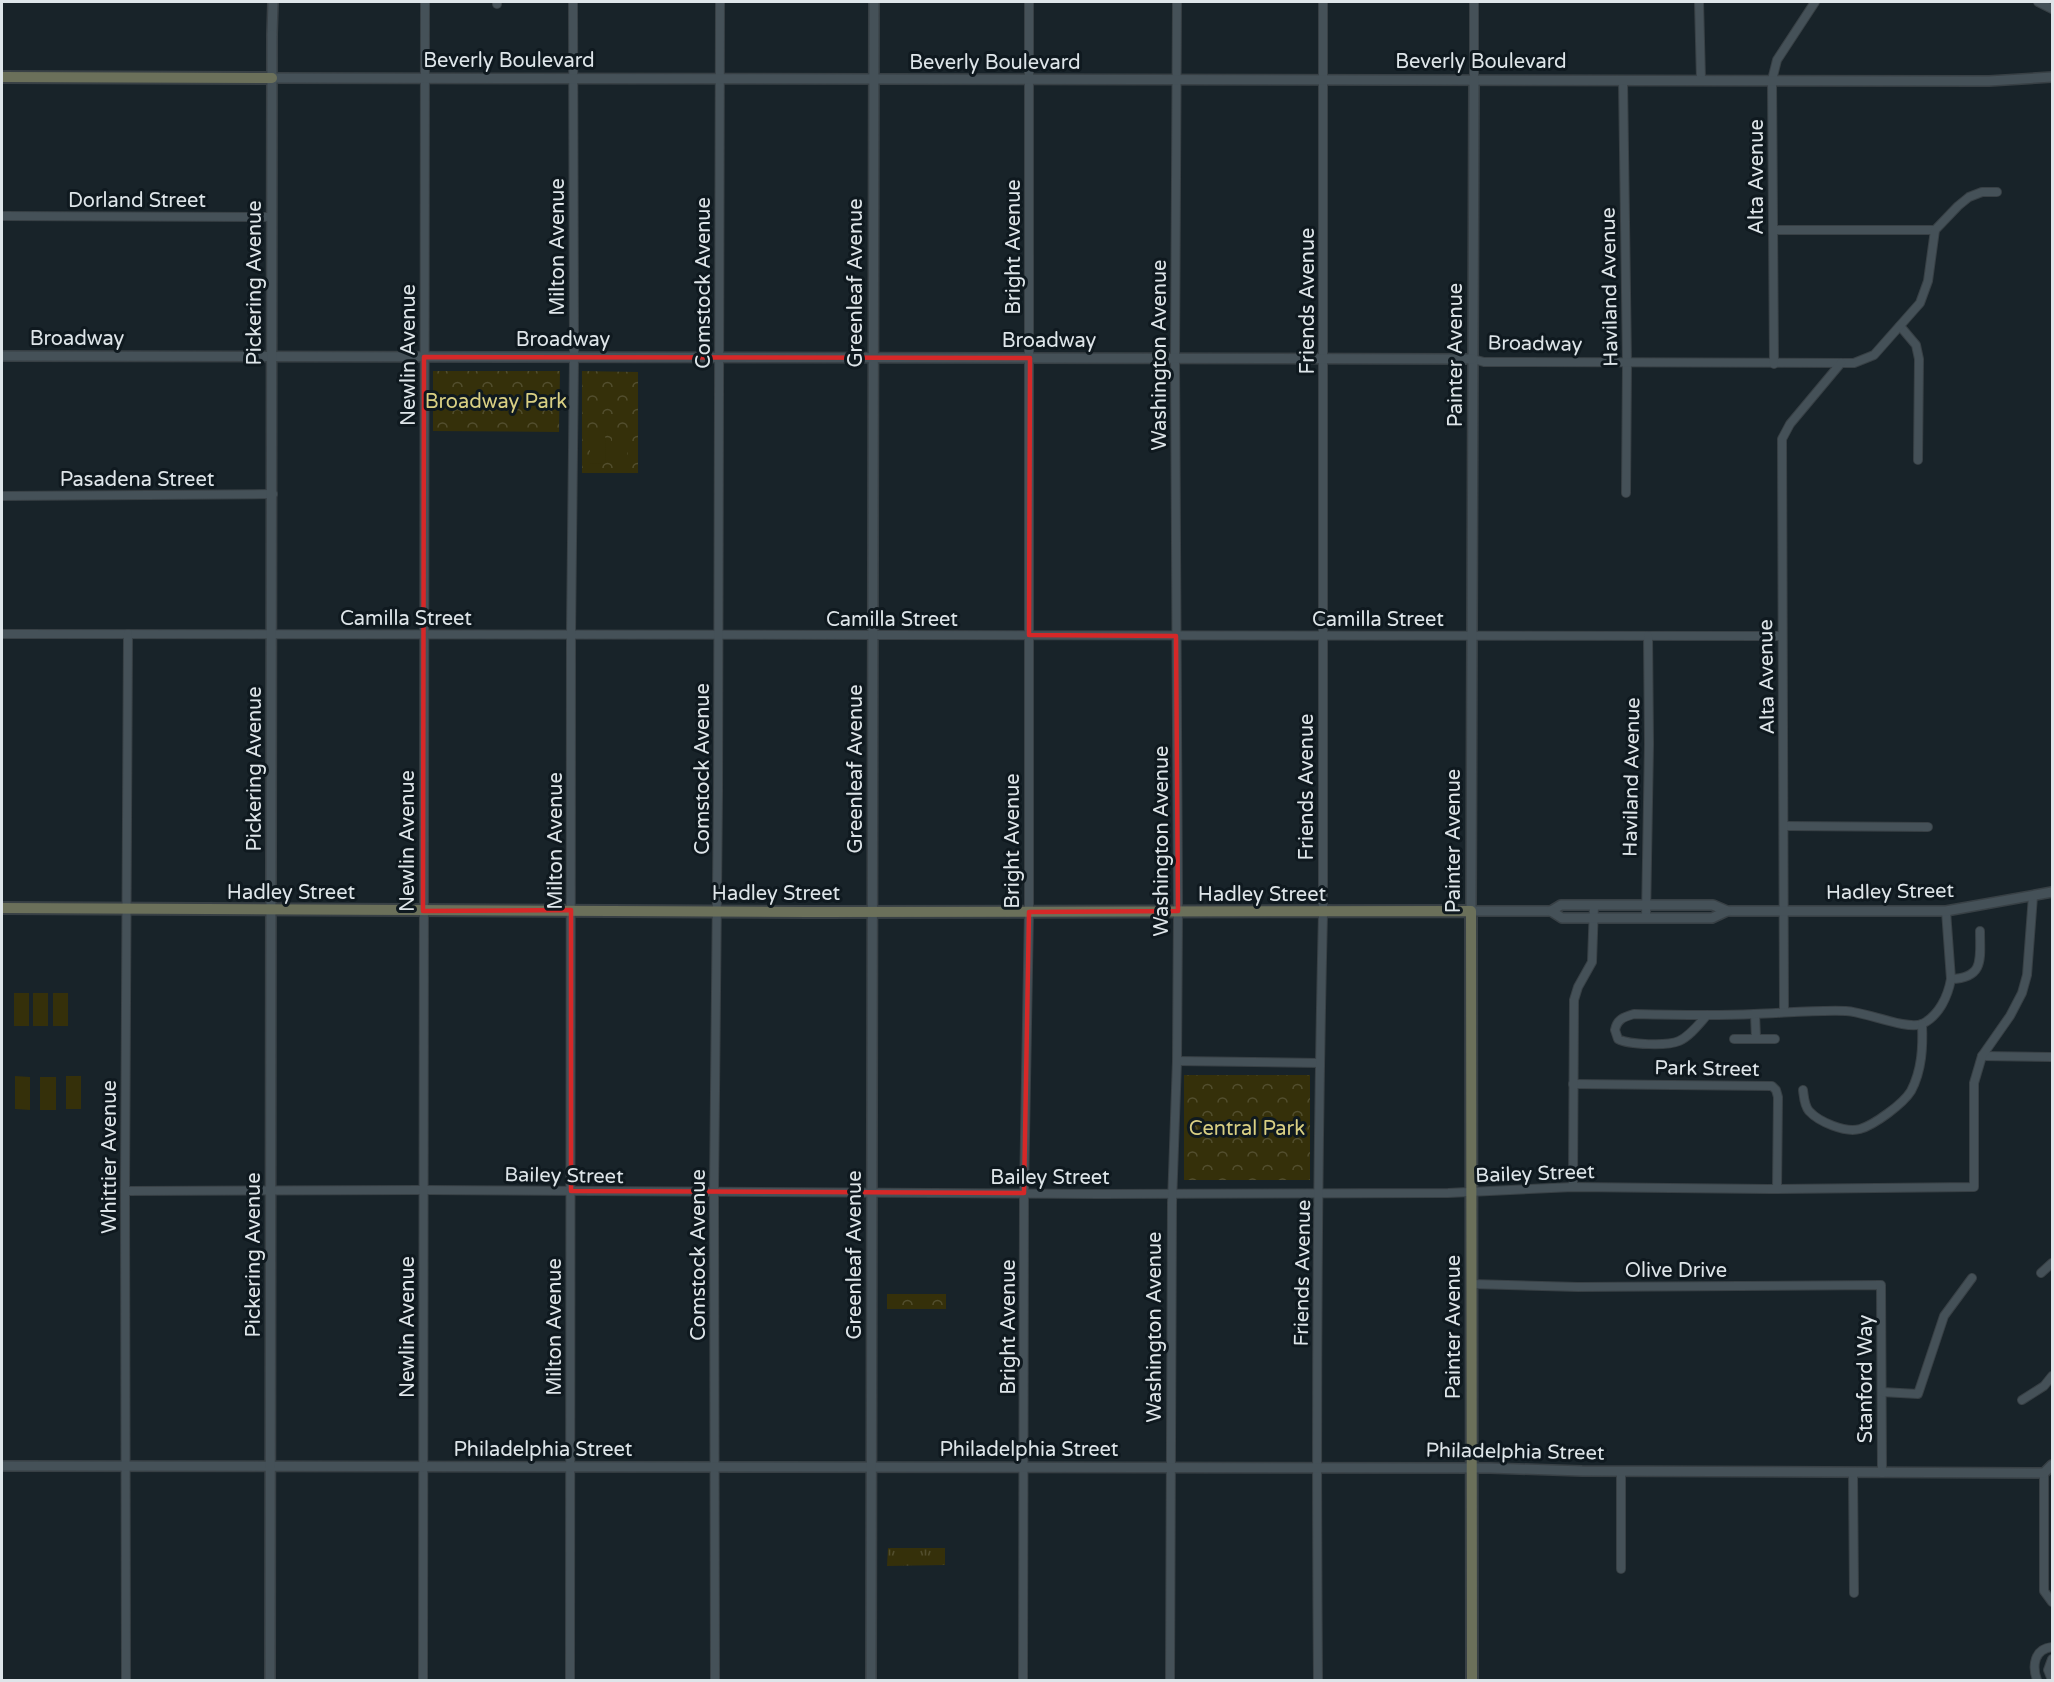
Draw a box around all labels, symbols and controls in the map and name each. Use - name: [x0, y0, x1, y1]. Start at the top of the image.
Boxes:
- street label: Beverly Boulevard: [423, 49, 595, 73]
- street label: Beverly Boulevard: [1395, 50, 1567, 74]
- street label: Beverly Boulevard: [909, 51, 1081, 75]
- street label: Alta Avenue: [1745, 119, 1769, 235]
- street label: Milton Avenue: [546, 178, 570, 316]
- street label: Bright Avenue: [1002, 179, 1026, 315]
- street label: Dorland Street: [68, 189, 206, 213]
- street label: Comstock Avenue: [692, 197, 716, 369]
- street label: Greenleaf Avenue: [844, 198, 868, 368]
- street label: Pickering Avenue: [243, 200, 267, 366]
- street label: Haviland Avenue: [1597, 207, 1623, 367]
- street label: Friends Avenue: [1296, 228, 1320, 374]
- street label: Washington Avenue: [1148, 260, 1172, 450]
- street label: Painter Avenue: [1444, 283, 1468, 427]
- street label: Newlin Avenue: [397, 284, 421, 426]
- street label: Broadway: [30, 327, 125, 351]
- street label: Broadway: [516, 328, 611, 352]
- street label: Broadway: [1002, 329, 1097, 353]
- street label: Broadway: [1487, 331, 1583, 357]
- park label: Broadway Park: [425, 390, 567, 414]
- street label: Pasadena Street: [60, 468, 215, 492]
- street label: Camilla Street: [340, 607, 472, 631]
- street label: Camilla Street: [826, 608, 958, 632]
- street label: Camilla Street: [1312, 608, 1444, 632]
- street label: Alta Avenue: [1754, 619, 1780, 735]
- street label: Comstock Avenue: [691, 683, 715, 855]
- street label: Greenleaf Avenue: [844, 684, 868, 854]
- street label: Pickering Avenue: [243, 686, 267, 852]
- street label: Haviland Avenue: [1619, 697, 1645, 857]
- street label: Friends Avenue: [1295, 714, 1319, 860]
- street label: Washington Avenue: [1150, 746, 1174, 936]
- street label: Painter Avenue: [1442, 769, 1466, 913]
- street label: Newlin Avenue: [396, 770, 420, 912]
- street label: Milton Avenue: [544, 772, 568, 910]
- street label: Bright Avenue: [1001, 773, 1025, 909]
- street label: Hadley Street: [1826, 879, 1955, 905]
- street label: Hadley Street: [227, 881, 355, 905]
- street label: Hadley Street: [712, 882, 840, 906]
- street label: Hadley Street: [1198, 883, 1326, 907]
- street label: Park Street: [1654, 1056, 1760, 1082]
- street label: Whittier Avenue: [98, 1080, 122, 1234]
- park label: Central Park: [1189, 1117, 1305, 1141]
- street label: Bailey Street: [1475, 1160, 1595, 1188]
- street label: Bailey Street: [504, 1163, 624, 1189]
- street label: Bailey Street: [990, 1166, 1110, 1190]
- street label: Comstock Avenue: [687, 1169, 711, 1341]
- street label: Greenleaf Avenue: [843, 1170, 867, 1340]
- street label: Pickering Avenue: [242, 1172, 266, 1338]
- street label: Friends Avenue: [1290, 1199, 1316, 1347]
- street label: Washington Avenue: [1143, 1232, 1167, 1422]
- street label: Painter Avenue: [1442, 1255, 1466, 1399]
- street label: Newlin Avenue: [396, 1256, 420, 1398]
- street label: Milton Avenue: [543, 1258, 567, 1396]
- street label: Bright Avenue: [997, 1259, 1021, 1395]
- street label: Olive Drive: [1625, 1259, 1727, 1283]
- street label: Stanford Way: [1854, 1315, 1878, 1443]
- street label: Philadelphia Street: [454, 1438, 633, 1462]
- street label: Philadelphia Street: [940, 1438, 1119, 1462]
- street label: Philadelphia Street: [1425, 1438, 1605, 1466]

